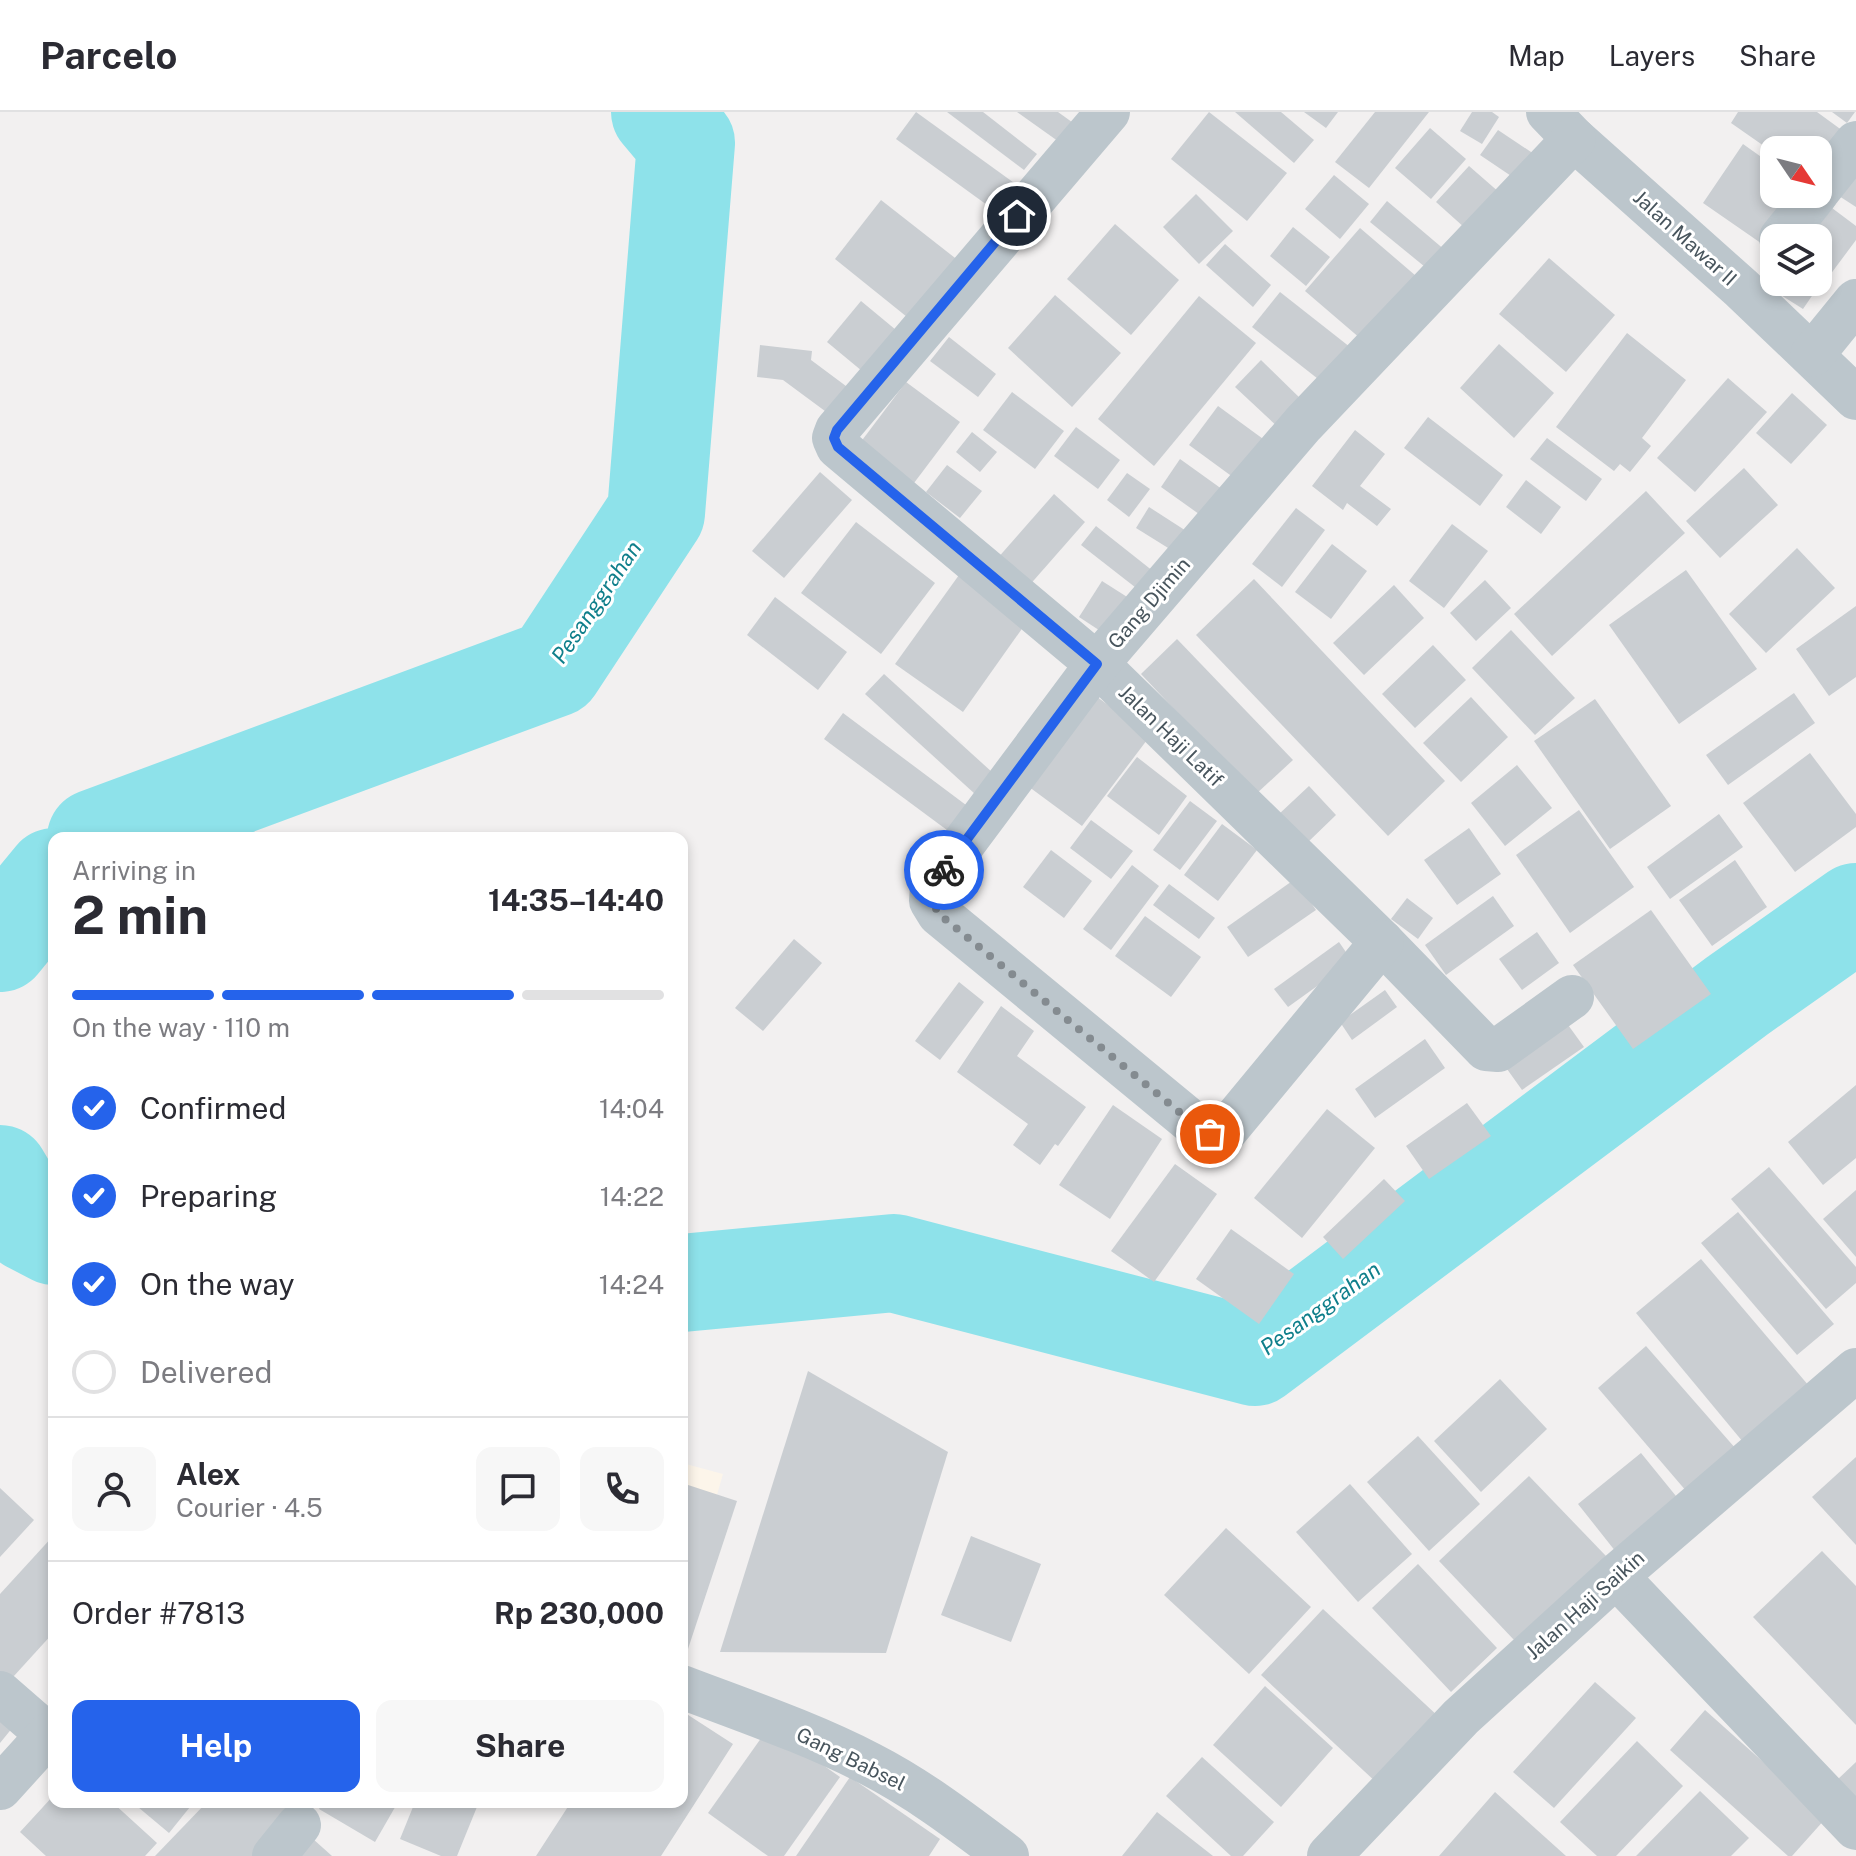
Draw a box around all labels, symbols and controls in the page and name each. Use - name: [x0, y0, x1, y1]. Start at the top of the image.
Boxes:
- text: Parcelo: [40, 33, 177, 78]
- text: Map: [1508, 39, 1565, 72]
- text: Layers: [1609, 39, 1695, 72]
- text: Share: [1739, 39, 1816, 72]
- north arrow: [1760, 136, 1832, 208]
- map controls: [1760, 136, 1832, 296]
- pin: [983, 182, 1051, 250]
- street label: Jalan Mawar II: [1628, 185, 1742, 291]
- icon: home: [995, 194, 1039, 238]
- button: layers: [1760, 224, 1832, 296]
- water label: Pesanggrahan: [546, 536, 646, 668]
- street label: Gang Djimin: [1103, 553, 1195, 653]
- street label: Jalan Haji Latif: [1114, 680, 1228, 792]
- courier: [904, 830, 984, 910]
- icon: bike: [922, 848, 966, 892]
- text: Arriving in: [72, 855, 196, 886]
- text: 14:35–14:40: [488, 882, 664, 918]
- text: 2 min: [72, 885, 208, 946]
- text: On the way · 110 m: [72, 1012, 290, 1043]
- icon: check: [72, 1086, 116, 1130]
- text: Confirmed: [140, 1090, 286, 1126]
- text: 14:04: [599, 1093, 664, 1124]
- pin: [1176, 1100, 1244, 1168]
- icon: bag: [1188, 1112, 1232, 1156]
- icon: check: [72, 1174, 116, 1218]
- text: Preparing: [140, 1178, 277, 1214]
- text: 14:22: [600, 1181, 664, 1212]
- water label: Pesanggrahan: [1255, 1256, 1385, 1360]
- icon: check: [72, 1262, 116, 1306]
- text: On the way: [140, 1266, 294, 1302]
- text: 14:24: [599, 1269, 664, 1300]
- text: Delivered: [140, 1354, 272, 1390]
- button: person: [72, 1447, 156, 1531]
- button: chat: [476, 1447, 560, 1531]
- button: phone: [580, 1447, 664, 1531]
- text: Alex: [176, 1456, 240, 1492]
- text: Courier · 4.5: [176, 1492, 323, 1523]
- street label: Jalan Haji Saikin: [1521, 1546, 1649, 1664]
- text: Order #7813: [72, 1595, 245, 1631]
- text: Rp 230,000: [494, 1595, 664, 1631]
- button: Help: [72, 1700, 360, 1792]
- button: Share: [376, 1700, 664, 1792]
- street label: Gang Babsel: [793, 1722, 909, 1796]

